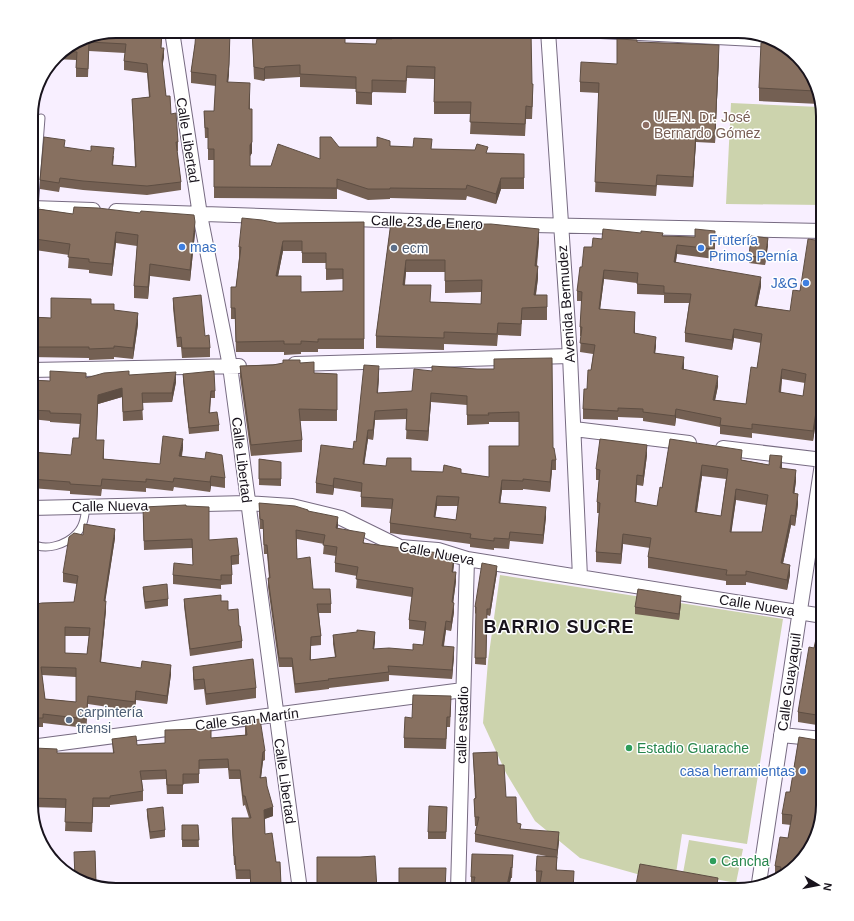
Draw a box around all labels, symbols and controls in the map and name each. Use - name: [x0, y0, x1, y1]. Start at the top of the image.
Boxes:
- street label: Calle Libertad: [173, 96, 203, 184]
- place label: U.E.N. Dr. José Bernardo Gómez: [654, 109, 761, 141]
- marker: U.E.N. Dr. José Bernardo Gómez: [641, 120, 651, 130]
- street label: Calle 23 de Enero: [371, 212, 483, 232]
- place label: Frutería Primos Pernía: [709, 232, 798, 264]
- place label: mas: [190, 239, 216, 255]
- place label: ecm: [402, 240, 428, 256]
- marker: mas: [177, 242, 187, 252]
- marker: ecm: [389, 243, 399, 253]
- marker: Frutería Primos Pernía: [696, 243, 706, 253]
- street label: Avenida Bermudez: [554, 245, 578, 363]
- place label: J&G: [771, 275, 798, 291]
- marker: J&G: [801, 278, 811, 288]
- street label: Calle Libertad: [229, 416, 255, 504]
- street label: Calle Nueva: [72, 497, 148, 515]
- street label: Calle Nueva: [398, 538, 476, 568]
- street label: Calle Nueva: [718, 591, 796, 619]
- district label: BARRIO SUCRE: [483, 617, 635, 637]
- street label: Calle Guayaquil: [774, 632, 804, 732]
- street label: calle estadio: [453, 686, 471, 764]
- place label: carpintería trensi: [77, 704, 143, 736]
- street label: Calle San Martín: [194, 705, 300, 733]
- marker: carpintería trensi: [64, 715, 74, 725]
- street label: Calle Libertad: [271, 737, 299, 825]
- place label: Estadio Guarache: [637, 740, 749, 756]
- marker: Estadio Guarache: [624, 743, 634, 753]
- place label: casa herramientas: [680, 763, 795, 779]
- marker: casa herramientas: [798, 766, 808, 776]
- place label: Cancha: [721, 853, 769, 869]
- marker: Cancha: [708, 856, 718, 866]
- north arrow: [798, 865, 838, 905]
- text: N: [821, 882, 834, 892]

